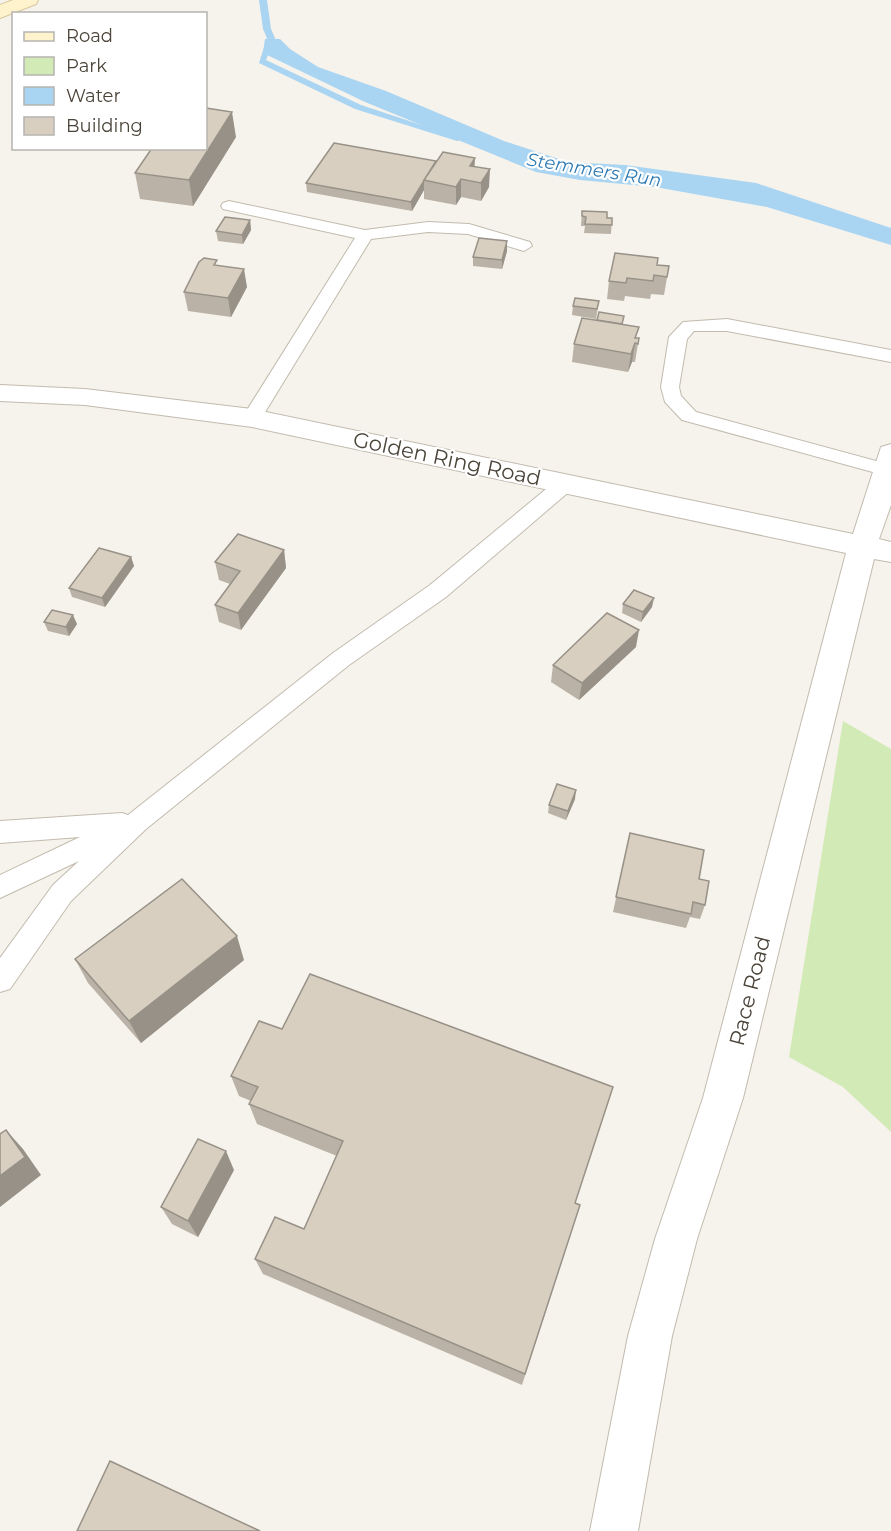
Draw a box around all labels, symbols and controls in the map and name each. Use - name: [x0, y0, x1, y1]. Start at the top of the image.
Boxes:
- legend: [12, 12, 207, 150]
- text: Road: [66, 25, 113, 47]
- text: Park: [66, 55, 107, 77]
- text: Water: [66, 85, 121, 107]
- text: Building: [66, 115, 143, 137]
- water label: Stemmers Run: [525, 149, 663, 191]
- street label: Golden Ring Road: [351, 426, 543, 491]
- street label: Race Road: [724, 933, 775, 1048]

